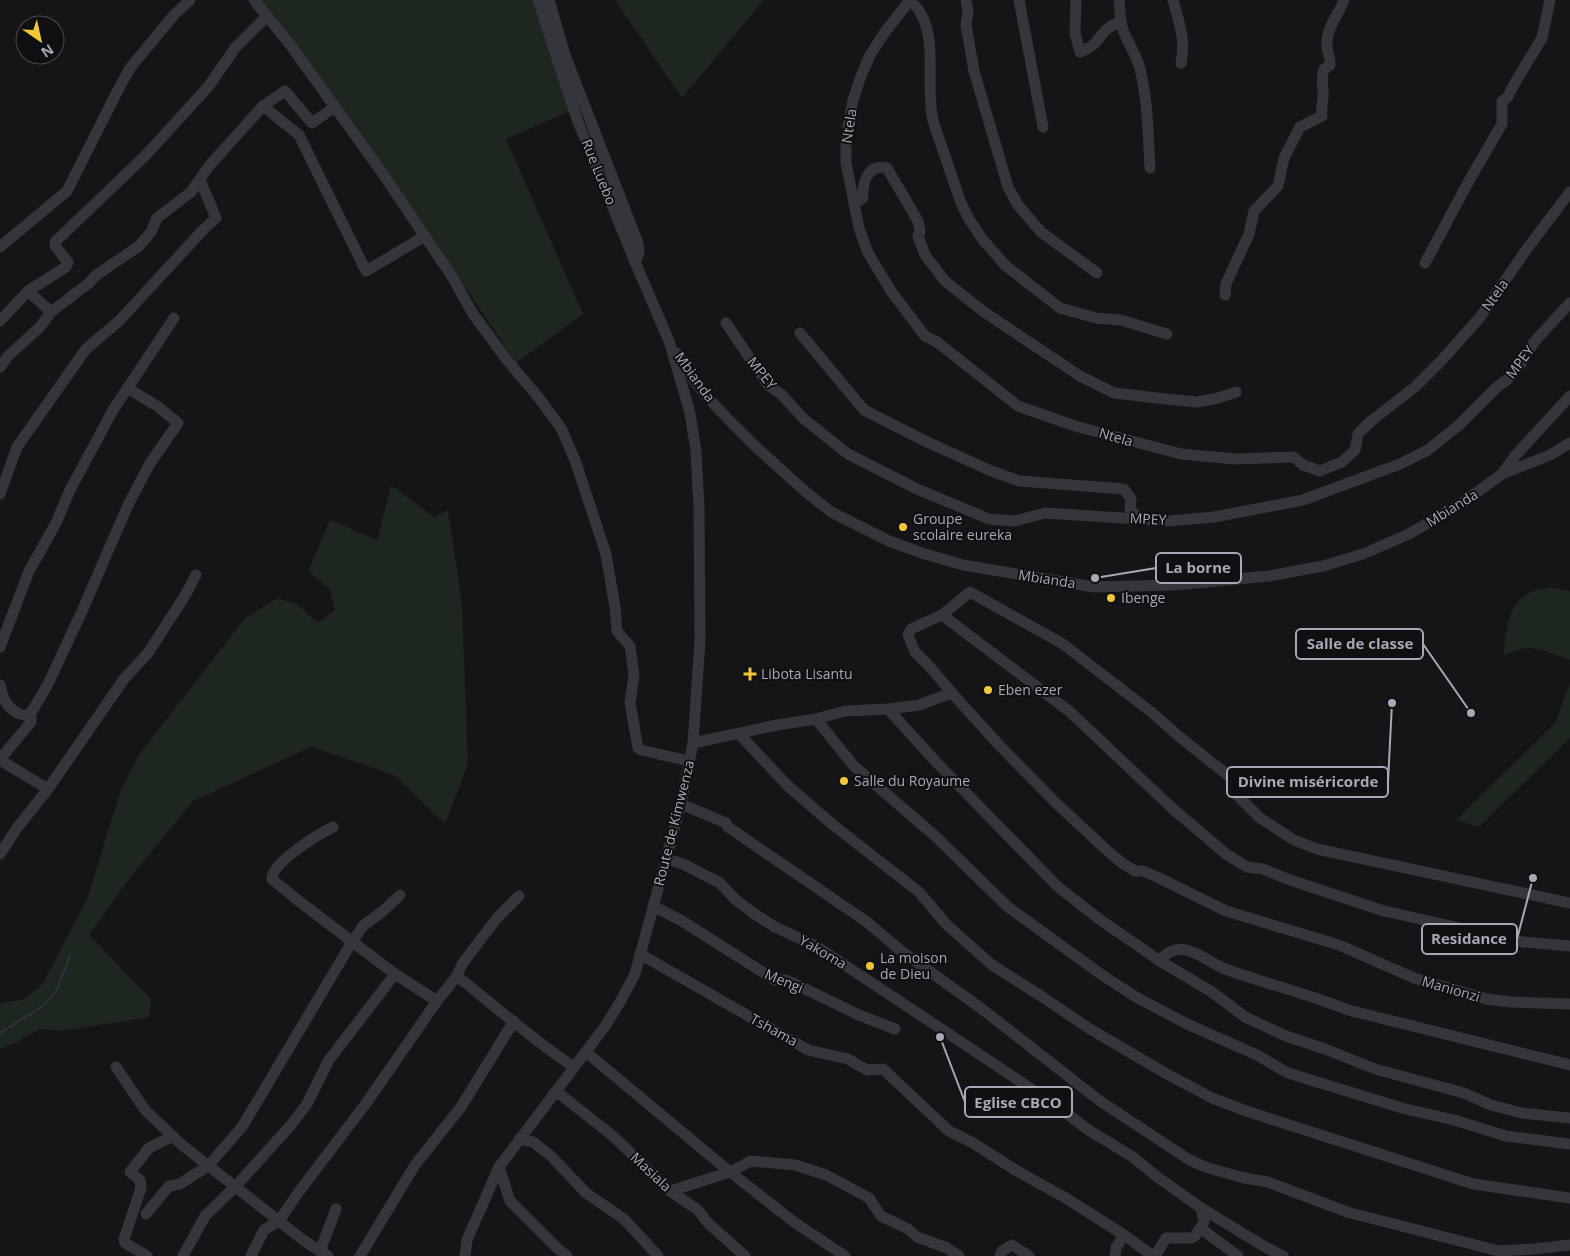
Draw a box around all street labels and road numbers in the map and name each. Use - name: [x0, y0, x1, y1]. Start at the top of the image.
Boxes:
- street label: Ntela: [836, 107, 861, 145]
- street label: Rue Luebo: [578, 136, 621, 208]
- street label: Ntela: [1477, 275, 1512, 314]
- street label: MPEY: [1501, 341, 1538, 382]
- street label: Mbianda: [671, 348, 720, 406]
- street label: MPEY: [743, 352, 781, 393]
- street label: Ntela: [1097, 423, 1135, 450]
- street label: Mbianda: [1422, 484, 1481, 531]
- street label: MPEY: [1129, 508, 1167, 529]
- street label: Mbianda: [1017, 565, 1077, 592]
- street label: Route de Kimwenza: [649, 758, 698, 888]
- street label: Yakoma: [796, 930, 851, 973]
- street label: Mengi: [762, 964, 806, 997]
- street label: Manionzi: [1420, 971, 1482, 1006]
- street label: Tshama: [747, 1009, 801, 1050]
- street label: Masiala: [627, 1148, 676, 1196]

